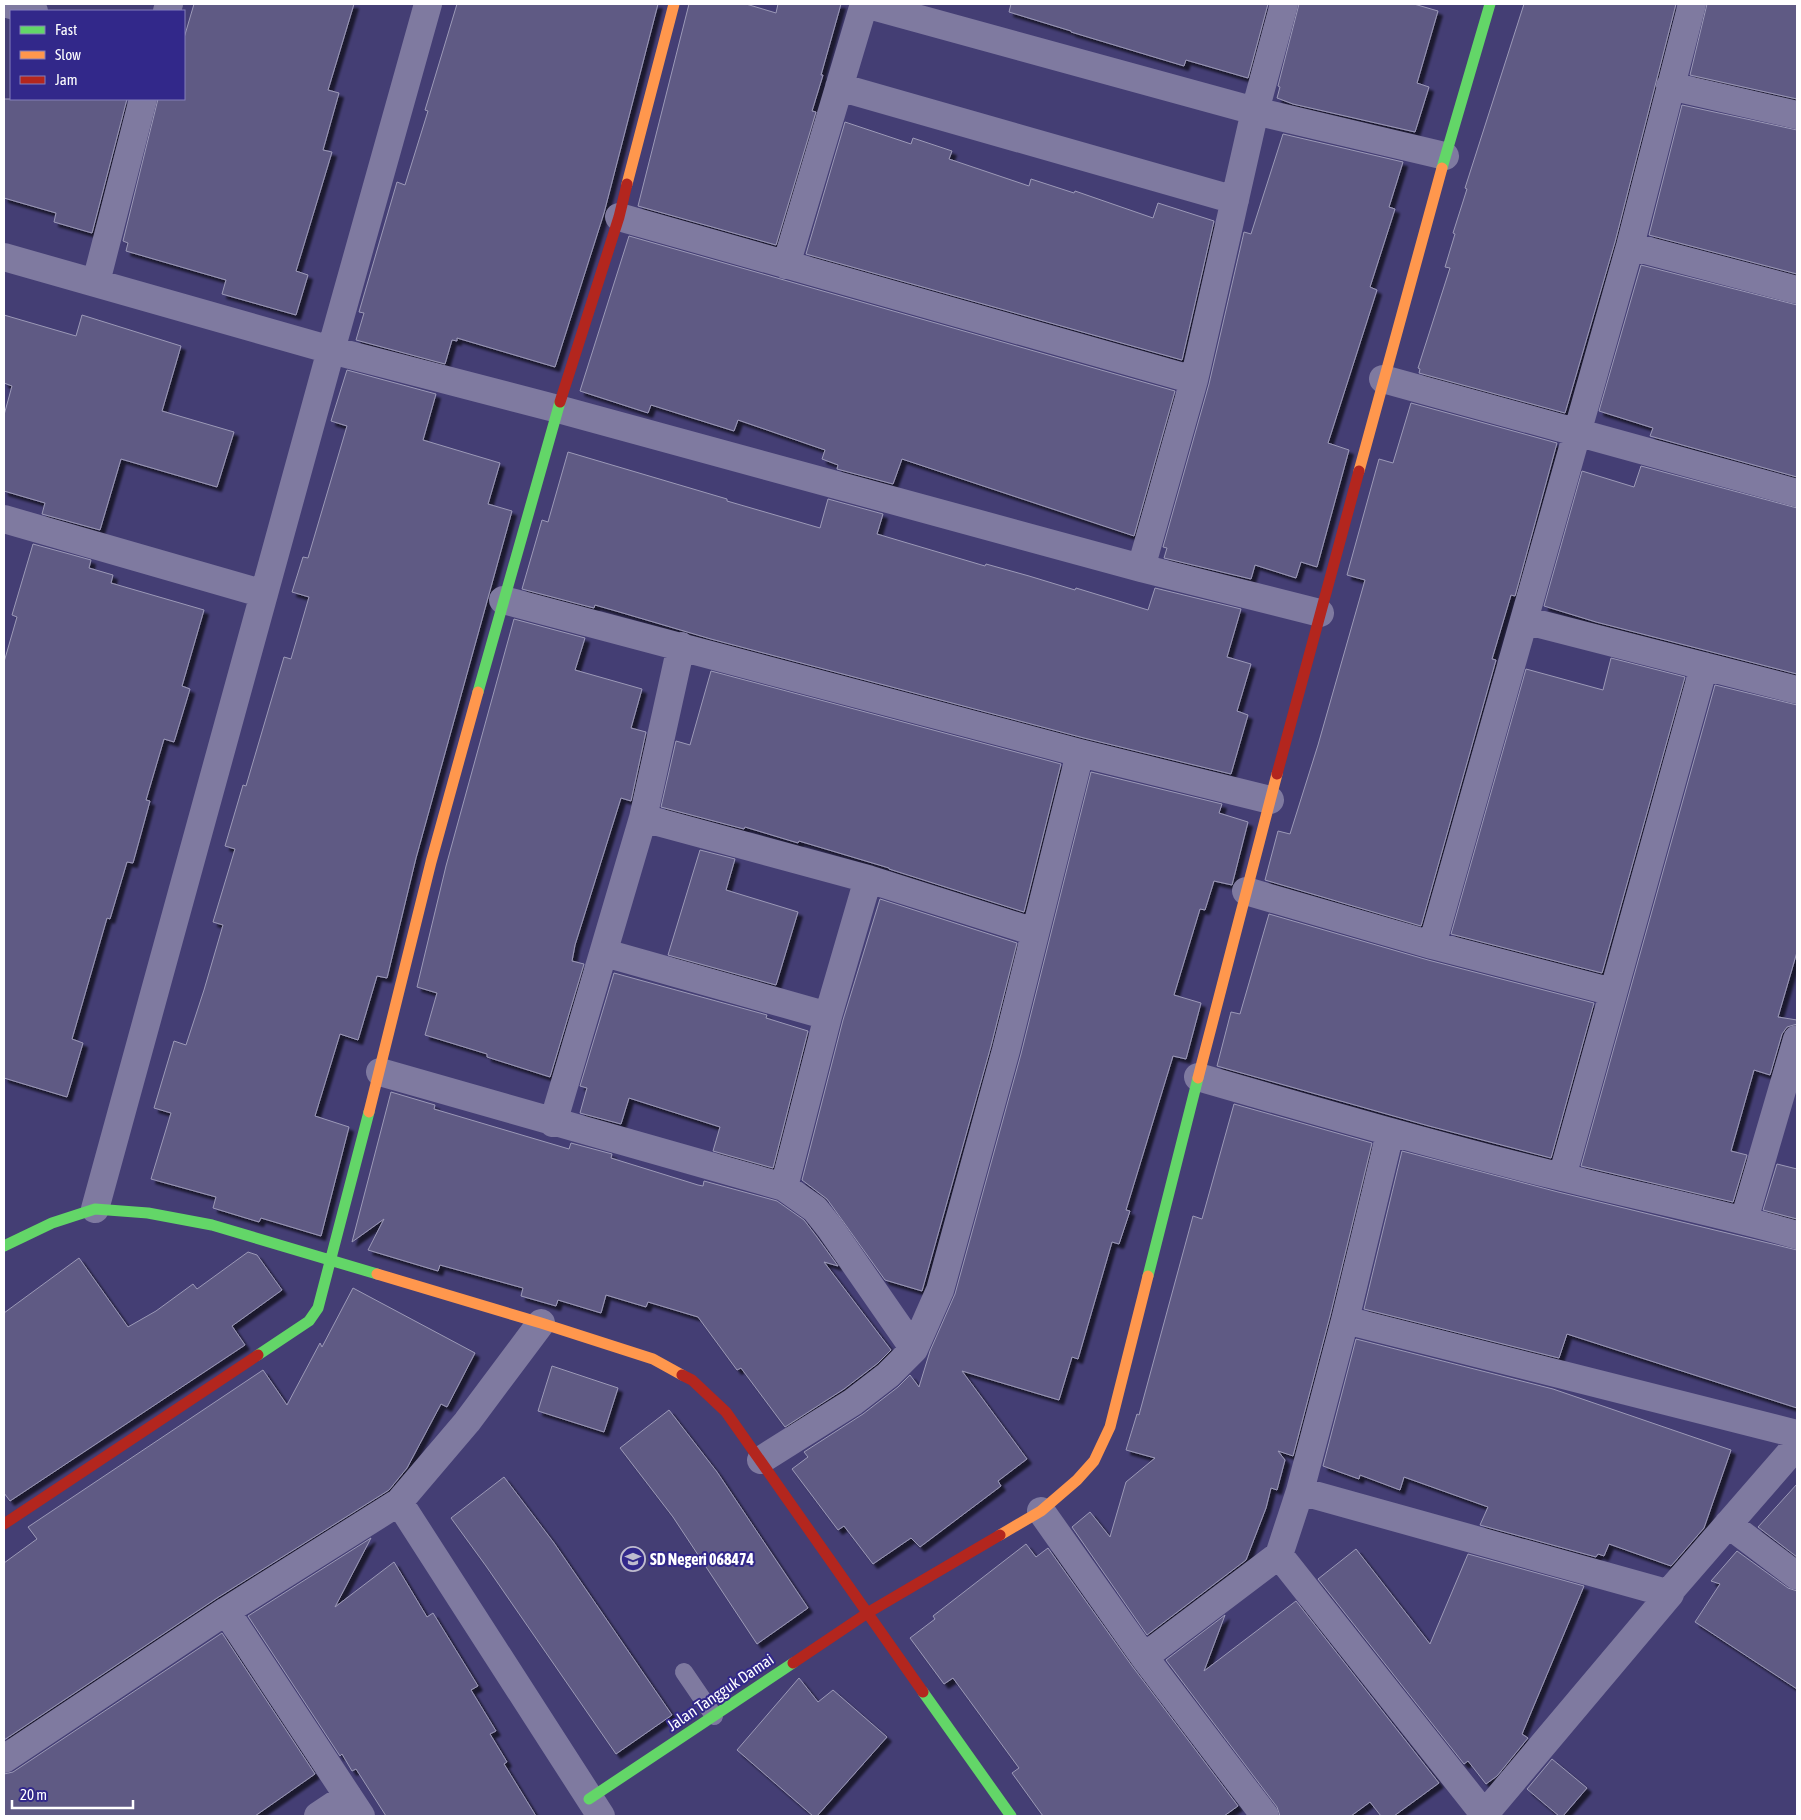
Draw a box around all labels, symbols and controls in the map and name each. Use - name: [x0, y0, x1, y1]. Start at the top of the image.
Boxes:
- legend: [10, 10, 185, 100]
- text: Fast: [55, 21, 77, 38]
- text: Slow: [55, 46, 81, 63]
- text: Jam: [55, 71, 78, 88]
- school or university icon: SD Negeri 068474: [620, 1546, 646, 1572]
- place label: SD Negeri 068474: [650, 1550, 755, 1568]
- street label: Jalan Tangguk Damai: [663, 1650, 777, 1735]
- scale bar: [12, 1778, 134, 1810]
- text: 20 m: [20, 1786, 47, 1803]

